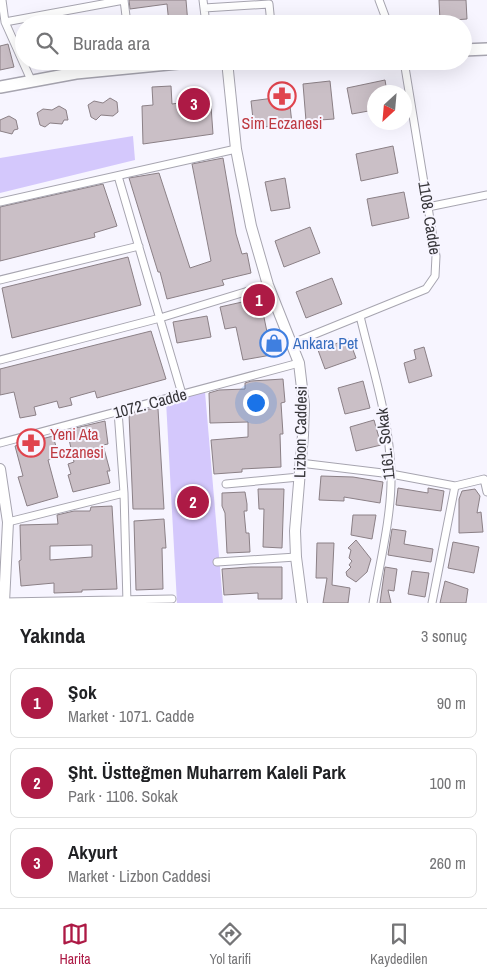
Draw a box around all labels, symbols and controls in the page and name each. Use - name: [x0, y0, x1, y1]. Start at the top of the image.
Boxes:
- search box: [15, 15, 472, 70]
- icon: search: [33, 29, 61, 57]
- text: Burada ara: [73, 30, 150, 56]
- pharmacy icon: Sim Eczanesi: [267, 81, 297, 111]
- pin: 3: [178, 85, 210, 123]
- north arrow: [367, 85, 412, 130]
- place label: Sim Eczanesi: [242, 112, 322, 134]
- street label: 1108. Cadde: [413, 180, 447, 256]
- pin: 1: [243, 281, 275, 319]
- shop icon: Ankara Pet: [259, 328, 289, 358]
- place label: Ankara Pet: [292, 332, 358, 354]
- street label: 1072. Cadde: [111, 383, 189, 423]
- street label: Lizbon Caddesi: [288, 386, 312, 478]
- your location: [243, 390, 269, 416]
- street label: 1161. Sokak: [370, 407, 400, 481]
- place label: Yeni Ata Eczanesi: [50, 423, 104, 463]
- pharmacy icon: Yeni Ata Eczanesi: [16, 428, 46, 458]
- pin: 2: [177, 483, 209, 521]
- text: Yakında: [20, 621, 85, 650]
- text: 3 sonuç: [421, 625, 467, 647]
- text: Şok: [68, 679, 97, 705]
- text: 1: [33, 692, 41, 714]
- text: 90 m: [437, 692, 466, 714]
- text: Market · 1071. Cadde: [68, 705, 194, 727]
- text: Şht. Üstteğmen Muharrem Kaleli Park: [68, 759, 346, 785]
- text: 2: [33, 772, 41, 794]
- text: 100 m: [430, 772, 466, 794]
- text: Park · 1106. Sokak: [68, 785, 178, 807]
- text: Akyurt: [68, 839, 117, 865]
- text: 3: [33, 852, 41, 874]
- text: 260 m: [430, 852, 466, 874]
- text: Market · Lizbon Caddesi: [68, 865, 211, 887]
- tab: Harita: [59, 920, 91, 968]
- tab: Yol tarifi: [209, 920, 251, 968]
- tab: Kaydedilen: [370, 920, 428, 968]

